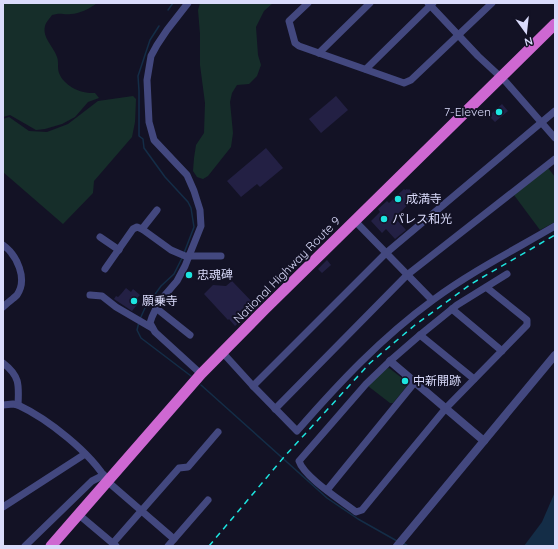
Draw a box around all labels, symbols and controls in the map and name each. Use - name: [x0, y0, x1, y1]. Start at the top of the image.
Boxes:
- north arrow: [506, 12, 546, 52]
- text: N: [523, 34, 534, 49]
- place label: 7-Eleven: [444, 104, 491, 119]
- marker: 7-Eleven: [494, 107, 504, 117]
- place label: 成満寺: [406, 191, 442, 206]
- marker: 成満寺: [393, 194, 403, 204]
- place label: パレス和光: [392, 211, 452, 226]
- street label: National Highway Route 9: [230, 213, 343, 326]
- marker: パレス和光: [379, 214, 389, 224]
- place label: 忠魂碑: [197, 267, 233, 282]
- marker: 忠魂碑: [184, 270, 194, 280]
- place label: 願乗寺: [142, 293, 178, 308]
- marker: 願乗寺: [129, 296, 139, 306]
- place label: 中新開跡: [413, 373, 461, 388]
- marker: 中新開跡: [400, 376, 410, 386]

